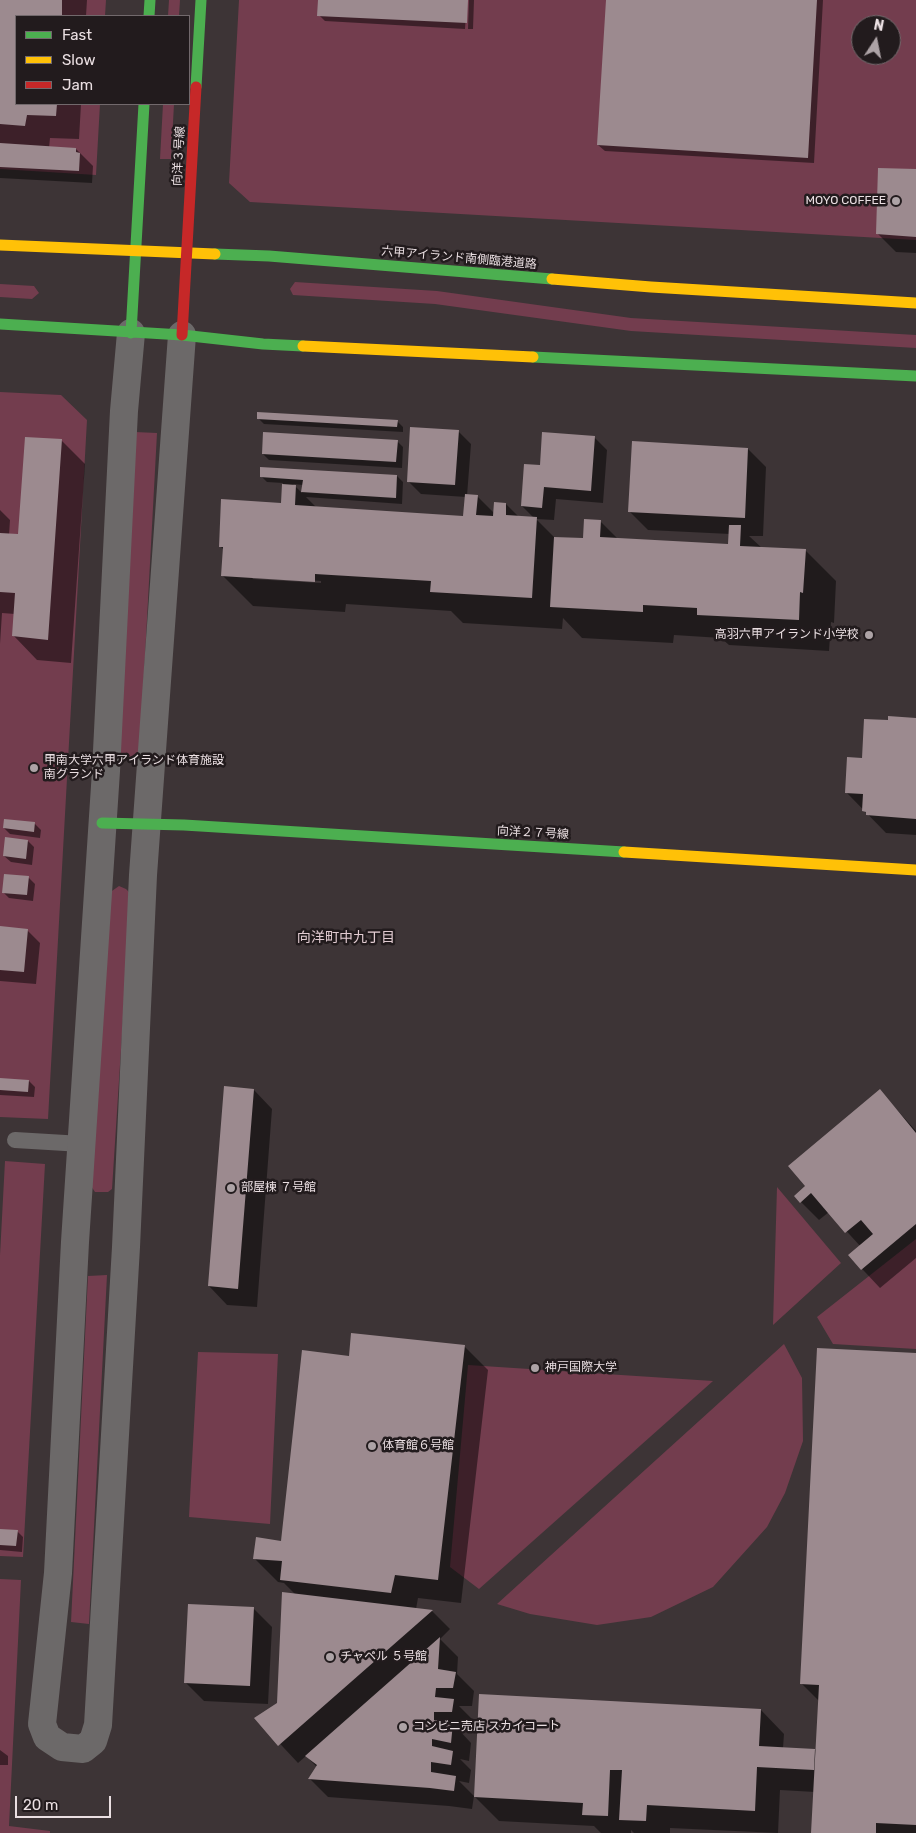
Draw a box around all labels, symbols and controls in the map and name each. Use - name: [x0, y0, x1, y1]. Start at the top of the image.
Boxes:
- legend: [15, 15, 190, 105]
- north arrow: [851, 15, 901, 65]
- text: N: [872, 16, 885, 35]
- text: Fast: [62, 26, 92, 44]
- text: Slow: [62, 51, 95, 69]
- text: Jam: [62, 76, 93, 94]
- street label: 向洋３号線: [170, 126, 188, 186]
- place label: MOYO COFFEE: [806, 194, 886, 208]
- marker: MOYO COFFEE: [890, 195, 902, 207]
- street label: 六甲アイランド南側臨港道路: [381, 244, 537, 272]
- place label: 高羽六甲アイランド小学校: [715, 628, 859, 642]
- marker: 高羽六甲アイランド小学校: [863, 629, 875, 641]
- place label: 甲南大学六甲アイランド体育施設 南グランド: [44, 754, 224, 782]
- marker: 甲南大学六甲アイランド体育施設 南グランド: [28, 762, 40, 774]
- street label: 向洋２７号線: [497, 824, 569, 842]
- district label: 向洋町中九丁目: [297, 930, 395, 946]
- place label: 部屋棟 ７号館: [241, 1181, 316, 1195]
- marker: 部屋棟 ７号館: [225, 1182, 237, 1194]
- place label: 神戸国際大学: [545, 1361, 617, 1375]
- marker: 神戸国際大学: [529, 1362, 541, 1374]
- place label: 体育館６号館: [382, 1439, 454, 1453]
- marker: 体育館６号館: [366, 1440, 378, 1452]
- place label: チャペル ５号館: [340, 1650, 427, 1664]
- marker: チャペル ５号館: [324, 1651, 336, 1663]
- place label: コンビニ売店 スカイコート: [413, 1720, 560, 1734]
- marker: コンビニ売店 スカイコート: [397, 1721, 409, 1733]
- scale bar: [18, 1786, 114, 1818]
- text: 20 m: [23, 1796, 58, 1814]

